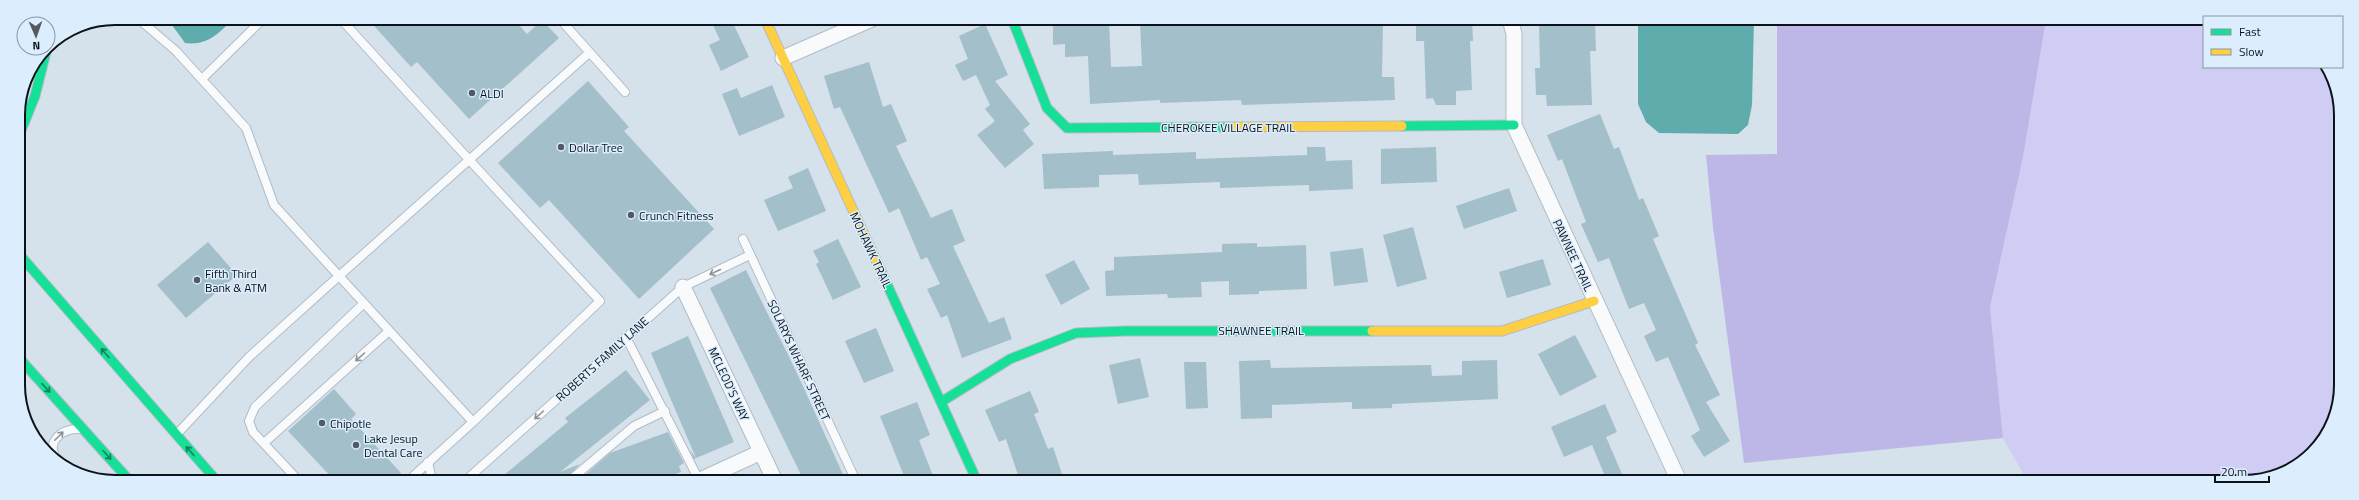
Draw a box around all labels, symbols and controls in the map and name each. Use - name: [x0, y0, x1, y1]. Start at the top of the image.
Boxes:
- north arrow: [16, 16, 56, 56]
- legend: [2203, 16, 2343, 68]
- text: Fast: [2239, 22, 2262, 41]
- text: N: [32, 38, 40, 54]
- text: Slow: [2239, 42, 2264, 61]
- place label: ALDI: [480, 84, 504, 103]
- marker: ALDI: [467, 88, 477, 98]
- street label: CHEROKEE VILLAGE TRAIL: [1161, 118, 1295, 137]
- place label: Dollar Tree: [569, 138, 623, 157]
- marker: Dollar Tree: [556, 142, 566, 152]
- place label: Crunch Fitness: [639, 206, 714, 225]
- street label: MOHAWK TRAIL: [845, 209, 897, 292]
- marker: Crunch Fitness: [626, 210, 636, 220]
- street label: PAWNEE TRAIL: [1548, 216, 1598, 294]
- place label: Fifth Third Bank & ATM: [205, 264, 267, 297]
- one-way arrow: [709, 269, 721, 276]
- marker: Fifth Third Bank & ATM: [192, 275, 202, 285]
- street label: SOLARYS WHARF STREET: [763, 296, 836, 424]
- street label: ROBERTS FAMILY LANE: [551, 312, 653, 406]
- street label: SHAWNEE TRAIL: [1218, 321, 1304, 340]
- street label: MCLEOD'S WAY: [704, 344, 755, 425]
- one-way arrow: [101, 348, 110, 358]
- one-way arrow: [355, 352, 365, 361]
- one-way arrow: [41, 383, 51, 393]
- one-way arrow: [534, 410, 544, 420]
- place label: Chipotle: [330, 414, 371, 433]
- marker: Chipotle: [317, 418, 327, 428]
- place label: Lake Jesup Dental Care: [364, 429, 422, 462]
- one-way arrow: [54, 431, 64, 441]
- marker: Lake Jesup Dental Care: [351, 440, 361, 450]
- one-way arrow: [186, 446, 195, 456]
- one-way arrow: [102, 450, 112, 460]
- scale bar: [2215, 458, 2269, 484]
- text: 20 m: [2221, 462, 2247, 481]

